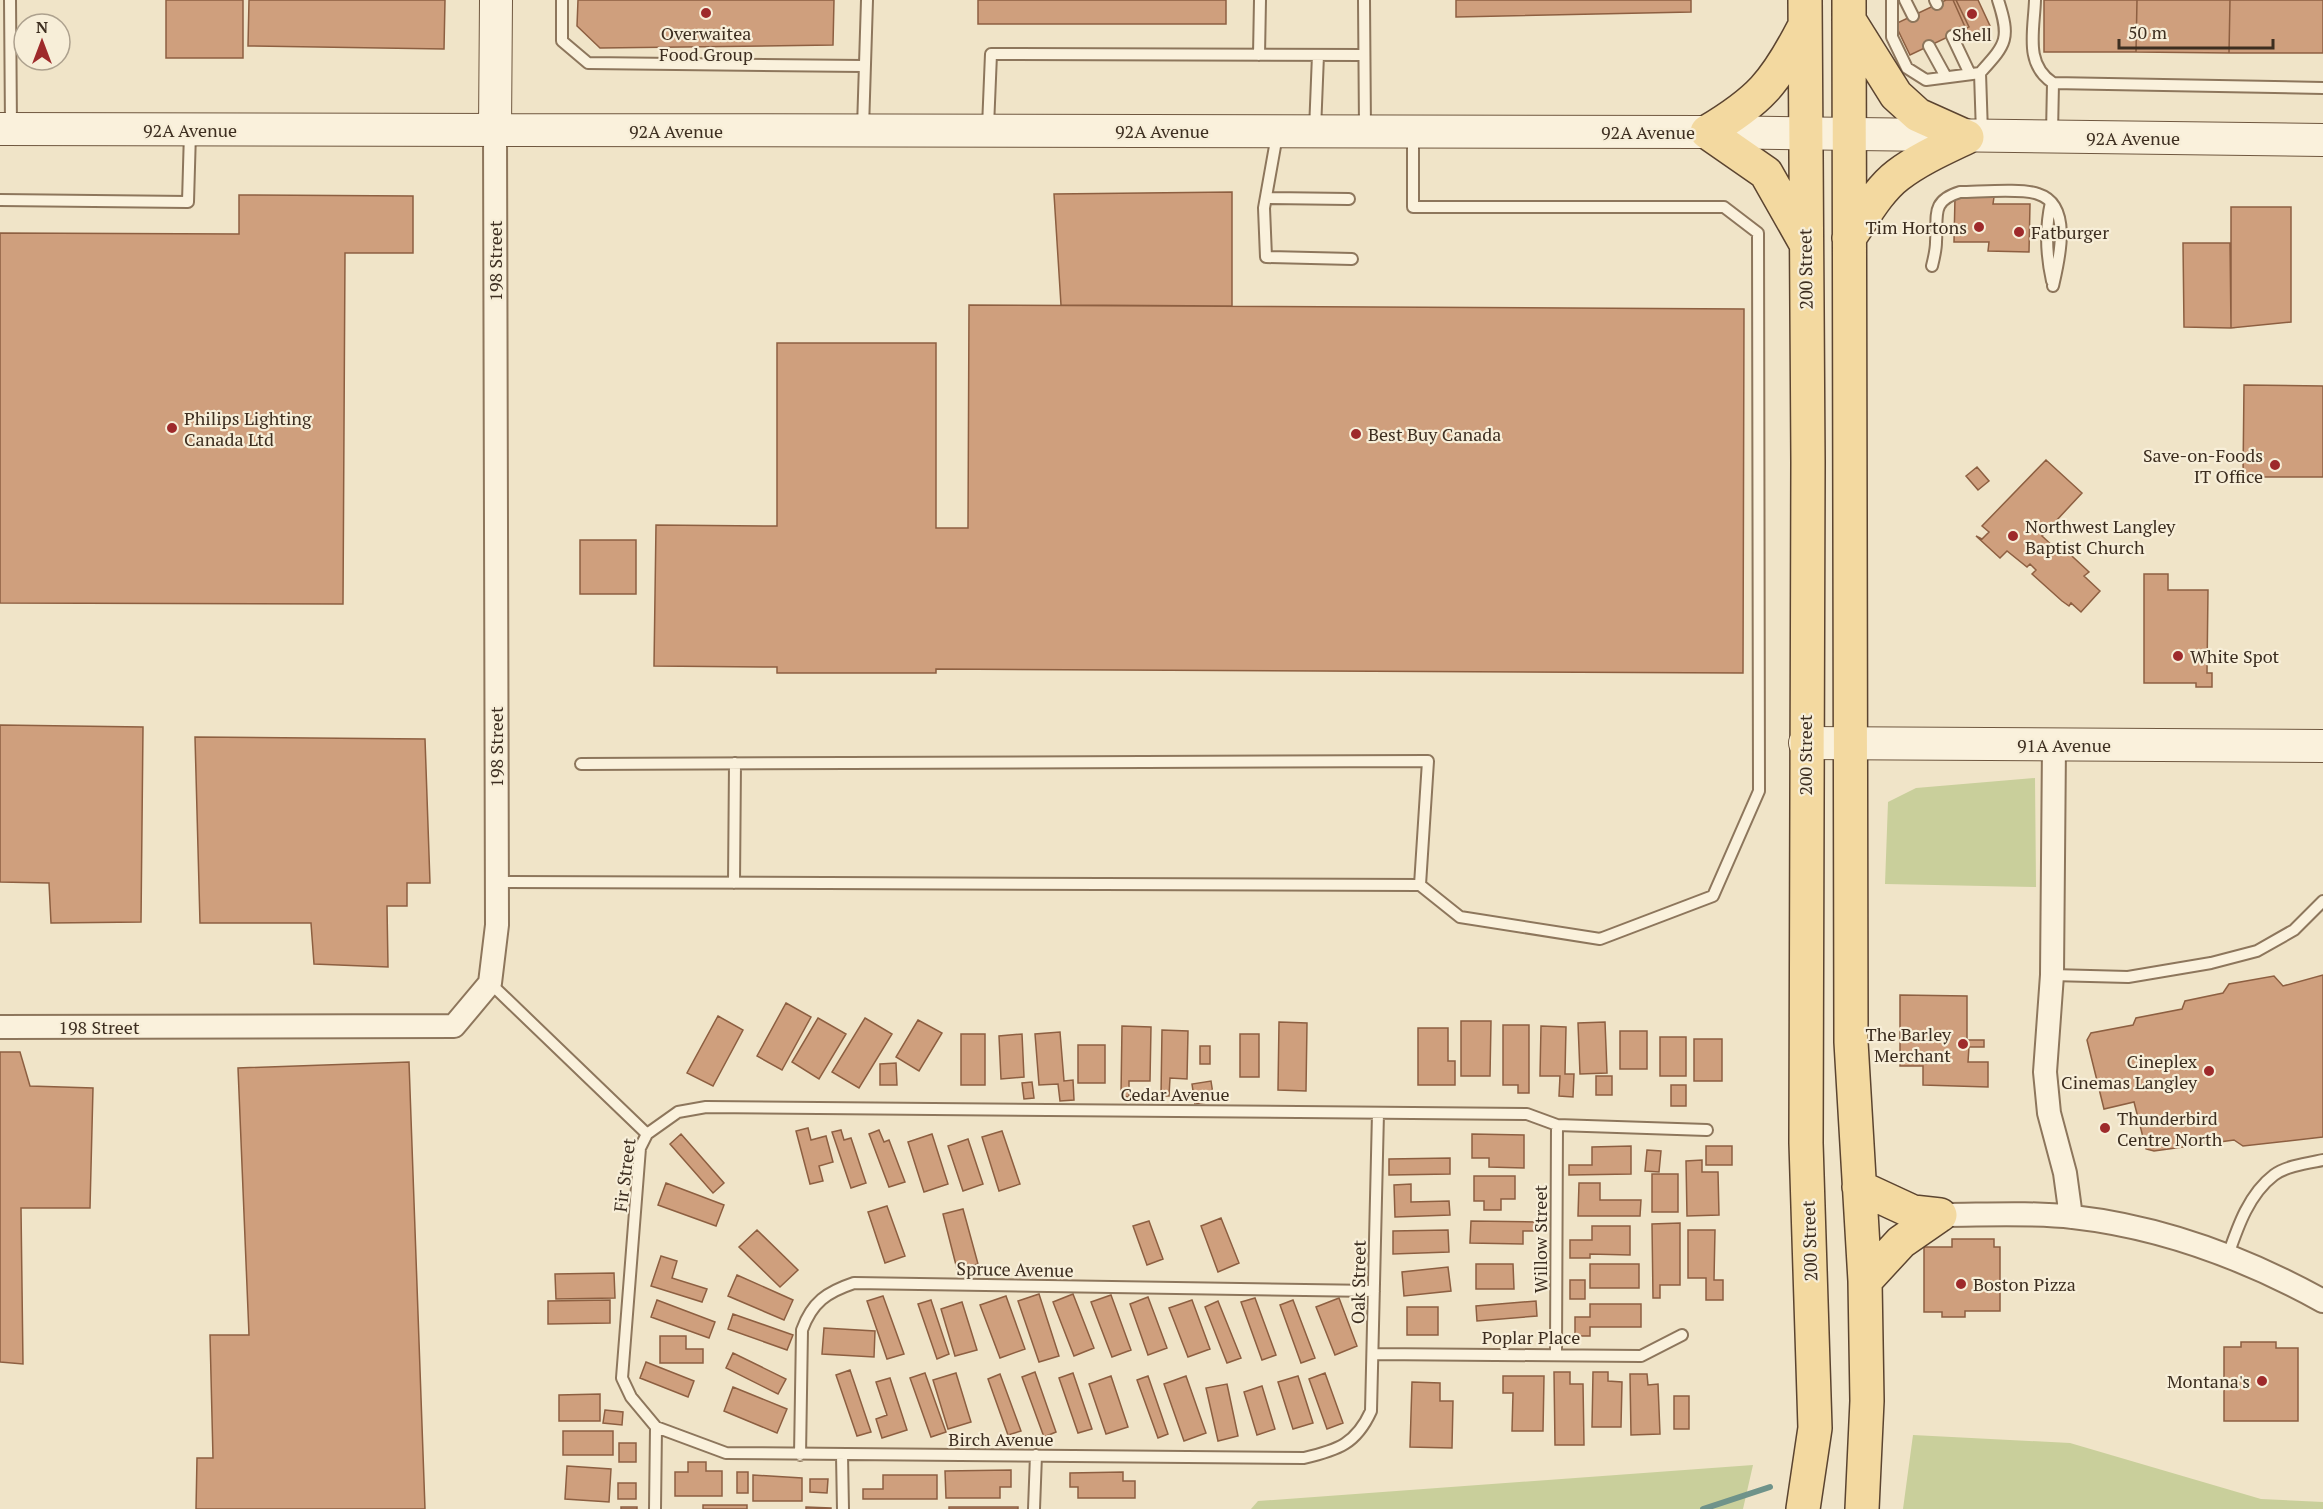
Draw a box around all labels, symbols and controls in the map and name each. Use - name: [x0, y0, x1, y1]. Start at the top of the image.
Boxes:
- marker: Overwaitea Food Group: [699, 6, 713, 20]
- marker: Shell: [1965, 7, 1979, 21]
- north arrow: [12, 12, 72, 72]
- scale bar: [2119, 12, 2274, 50]
- text: N: [36, 16, 48, 38]
- text: 50 m: [2128, 20, 2168, 44]
- place label: Overwaitea Food Group: [659, 21, 753, 66]
- place label: Shell: [1952, 22, 1992, 46]
- street label: 92A Avenue: [143, 118, 237, 142]
- street label: 92A Avenue: [629, 119, 723, 143]
- street label: 92A Avenue: [1115, 119, 1209, 143]
- street label: 92A Avenue: [1601, 120, 1695, 144]
- street label: 92A Avenue: [2086, 126, 2180, 150]
- place label: Tim Hortons: [1865, 215, 1967, 239]
- street label: 198 Street: [483, 220, 507, 302]
- marker: Tim Hortons: [1972, 220, 1986, 234]
- place label: Fatburger: [2031, 220, 2109, 244]
- marker: Fatburger: [2012, 225, 2026, 239]
- street label: 200 Street: [1792, 228, 1818, 310]
- place label: Philips Lighting Canada Ltd: [184, 406, 312, 451]
- marker: Philips Lighting Canada Ltd: [165, 421, 179, 435]
- place label: Best Buy Canada: [1368, 422, 1501, 446]
- marker: Best Buy Canada: [1349, 427, 1363, 441]
- place label: Save-on-Foods IT Office: [2143, 443, 2263, 488]
- marker: Save-on-Foods IT Office: [2268, 458, 2282, 472]
- place label: Northwest Langley Baptist Church: [2025, 514, 2176, 559]
- marker: Northwest Langley Baptist Church: [2006, 529, 2020, 543]
- place label: White Spot: [2190, 644, 2279, 668]
- marker: White Spot: [2171, 649, 2185, 663]
- street label: 198 Street: [484, 706, 508, 788]
- street label: 200 Street: [1793, 714, 1817, 796]
- street label: 91A Avenue: [2017, 733, 2111, 757]
- street label: 198 Street: [58, 1015, 140, 1039]
- place label: The Barley Merchant: [1866, 1022, 1952, 1067]
- marker: The Barley Merchant: [1956, 1037, 1970, 1051]
- place label: Cineplex Cinemas Langley: [2061, 1049, 2198, 1094]
- marker: Cineplex Cinemas Langley: [2202, 1064, 2216, 1078]
- street label: Cedar Avenue: [1120, 1082, 1230, 1106]
- place label: Thunderbird Centre North: [2117, 1106, 2223, 1151]
- marker: Thunderbird Centre North: [2098, 1121, 2112, 1135]
- street label: Fir Street: [608, 1136, 640, 1213]
- street label: Willow Street: [1528, 1185, 1552, 1293]
- street label: 200 Street: [1796, 1200, 1822, 1282]
- street label: Oak Street: [1345, 1239, 1371, 1324]
- street label: Spruce Avenue: [956, 1256, 1074, 1282]
- place label: Boston Pizza: [1973, 1272, 2076, 1296]
- marker: Boston Pizza: [1954, 1277, 1968, 1291]
- street label: Poplar Place: [1482, 1325, 1580, 1349]
- place label: Montana's: [2167, 1369, 2250, 1393]
- marker: Montana's: [2255, 1374, 2269, 1388]
- street label: Birch Avenue: [948, 1427, 1054, 1451]

